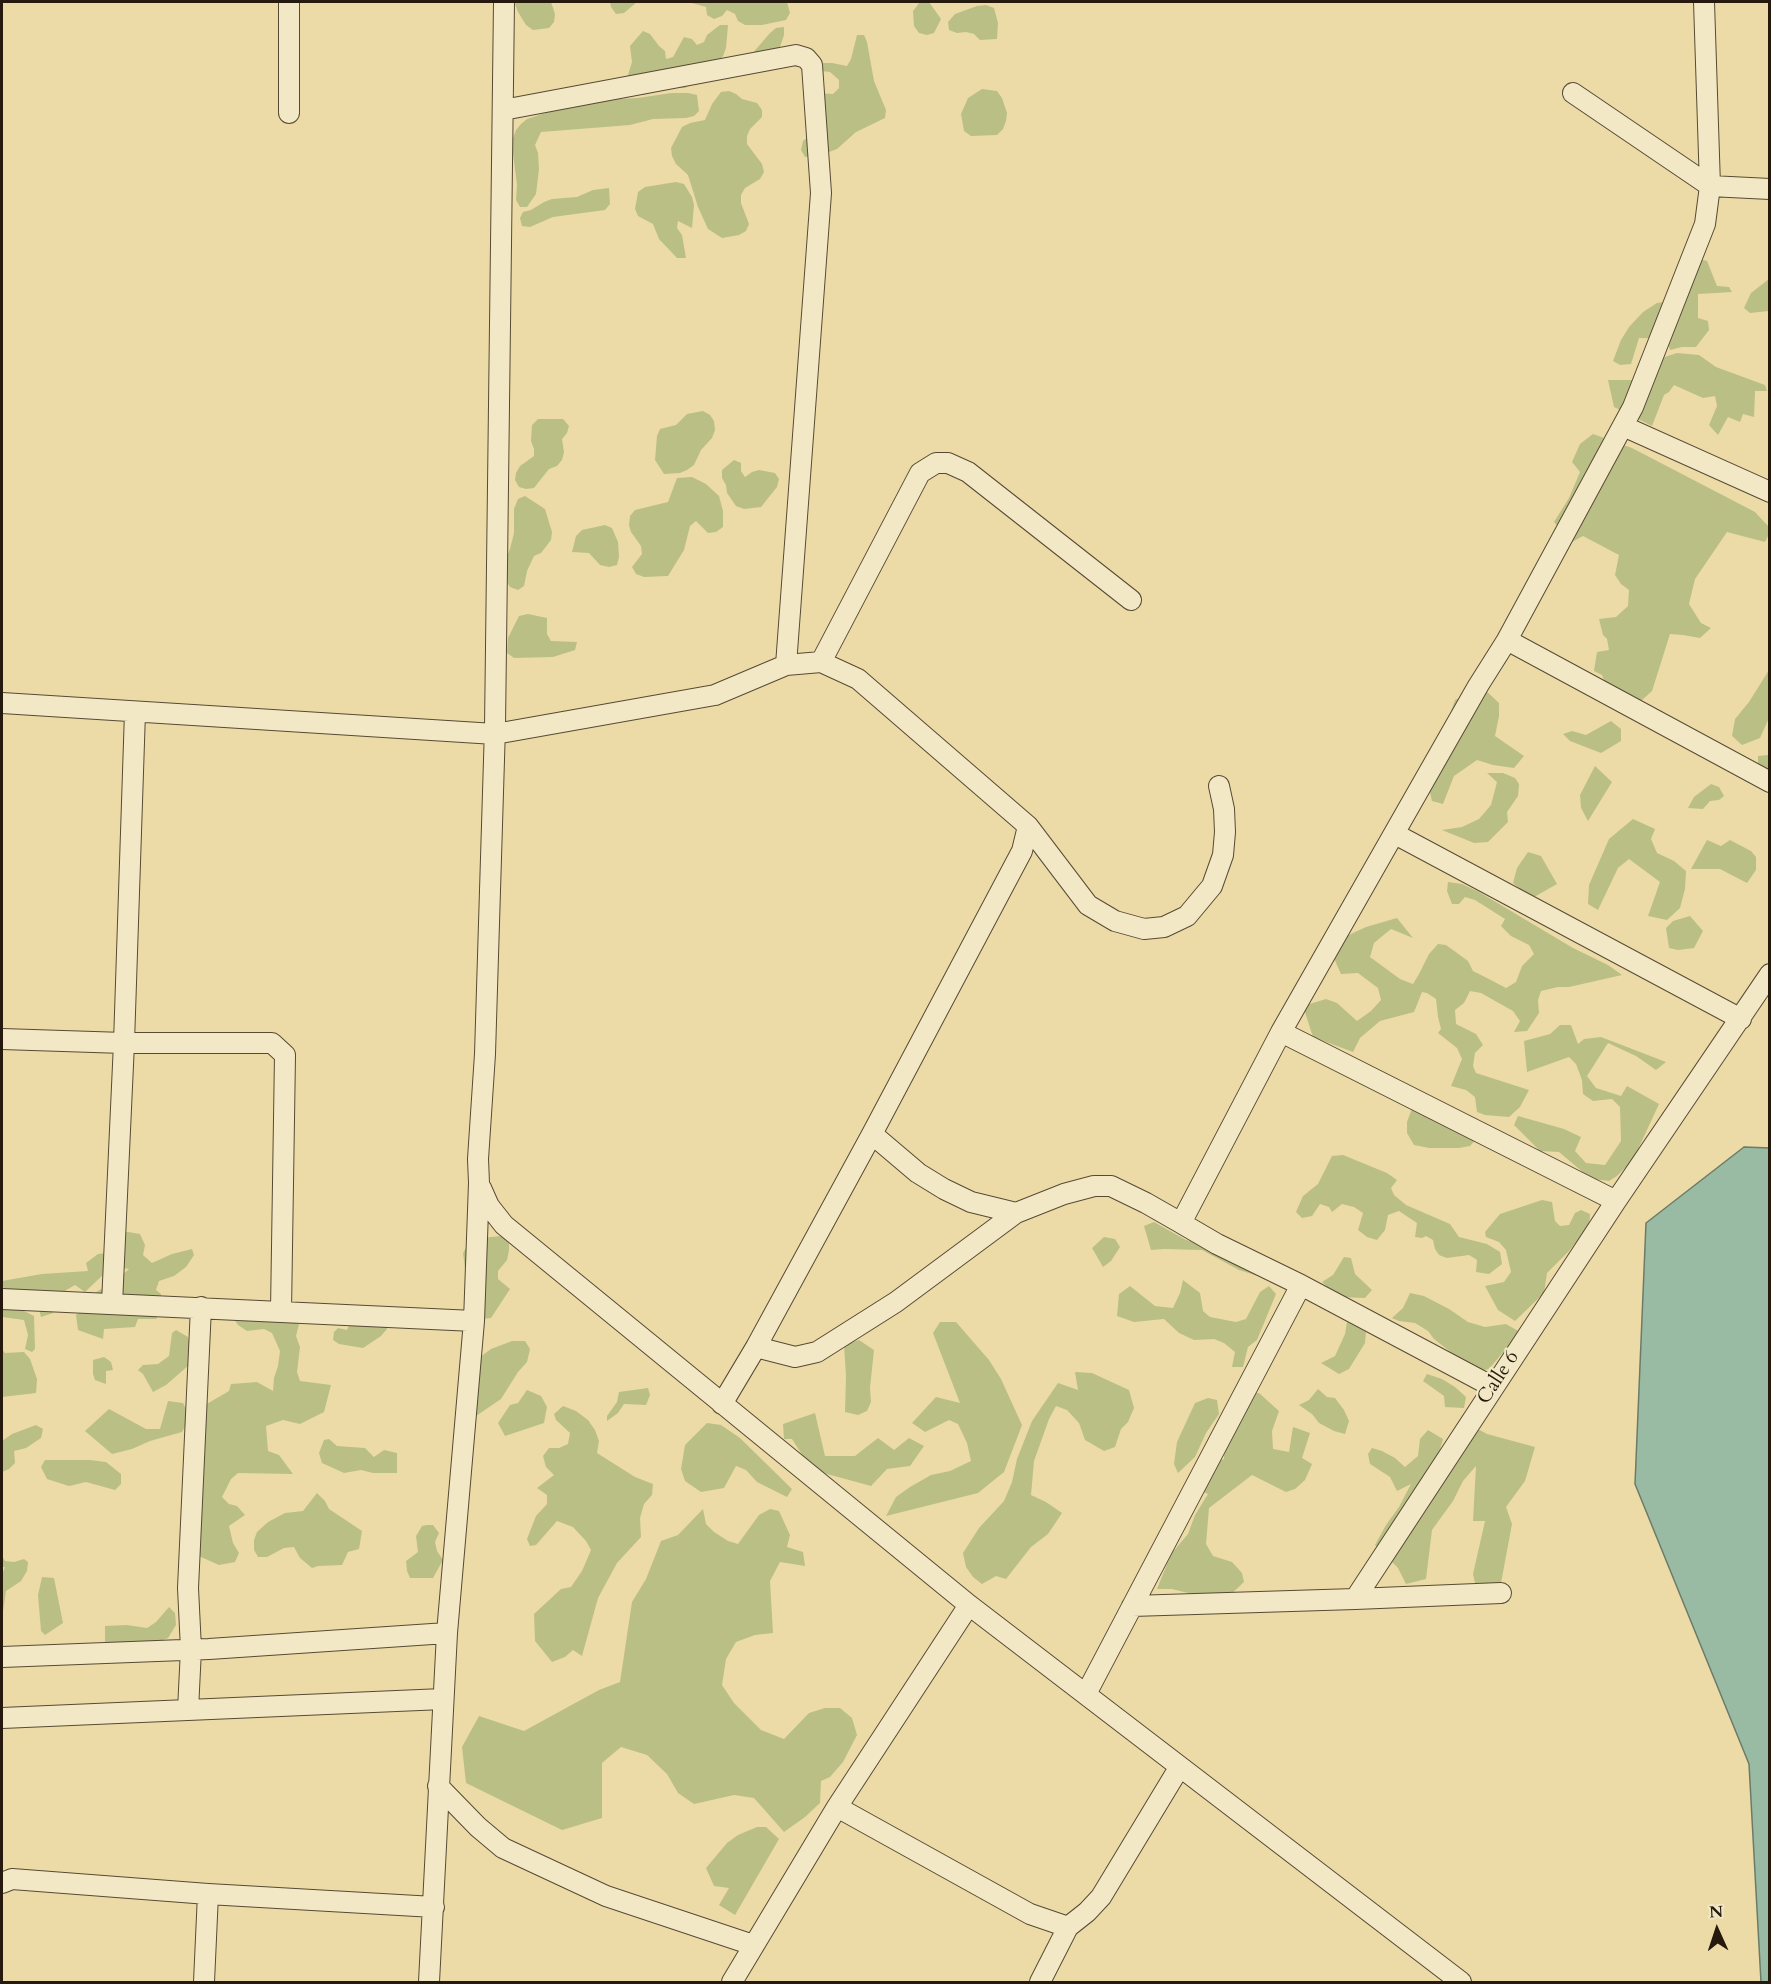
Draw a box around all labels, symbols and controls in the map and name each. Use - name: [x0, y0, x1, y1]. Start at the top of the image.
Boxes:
- street label: Calle 6: [1473, 1347, 1525, 1409]
- north arrow: [1687, 1900, 1747, 1960]
- text: N: [1709, 1901, 1724, 1923]

